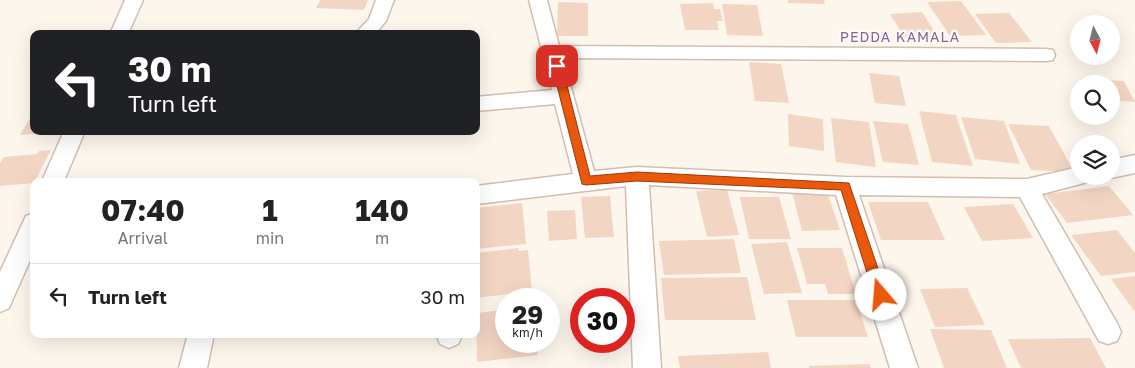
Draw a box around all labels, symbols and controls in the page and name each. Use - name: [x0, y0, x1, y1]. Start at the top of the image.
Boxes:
- north arrow: [1070, 15, 1120, 65]
- map controls: [1070, 15, 1120, 185]
- district label: PEDDA KAMALA: [840, 28, 960, 45]
- pin: [536, 45, 578, 87]
- text: 30 m: [128, 48, 211, 90]
- icon: left: [45, 50, 110, 115]
- icon: arrive: [543, 52, 571, 80]
- button: search: [1070, 75, 1120, 125]
- text: Turn left: [128, 90, 217, 117]
- button: layers: [1070, 135, 1120, 185]
- text: 07:40: [101, 192, 185, 228]
- text: 1: [262, 192, 278, 228]
- text: 140: [355, 192, 409, 228]
- text: Arrival: [118, 228, 168, 248]
- text: min: [256, 228, 284, 248]
- text: m: [375, 228, 389, 248]
- position arrow: [854, 268, 906, 320]
- icon: left: [45, 282, 73, 310]
- text: Turn left: [88, 285, 167, 308]
- text: 30 m: [421, 285, 465, 308]
- speed limit sign: 30: [570, 288, 635, 353]
- text: 29: [512, 299, 543, 330]
- text: km/h: [512, 325, 543, 340]

